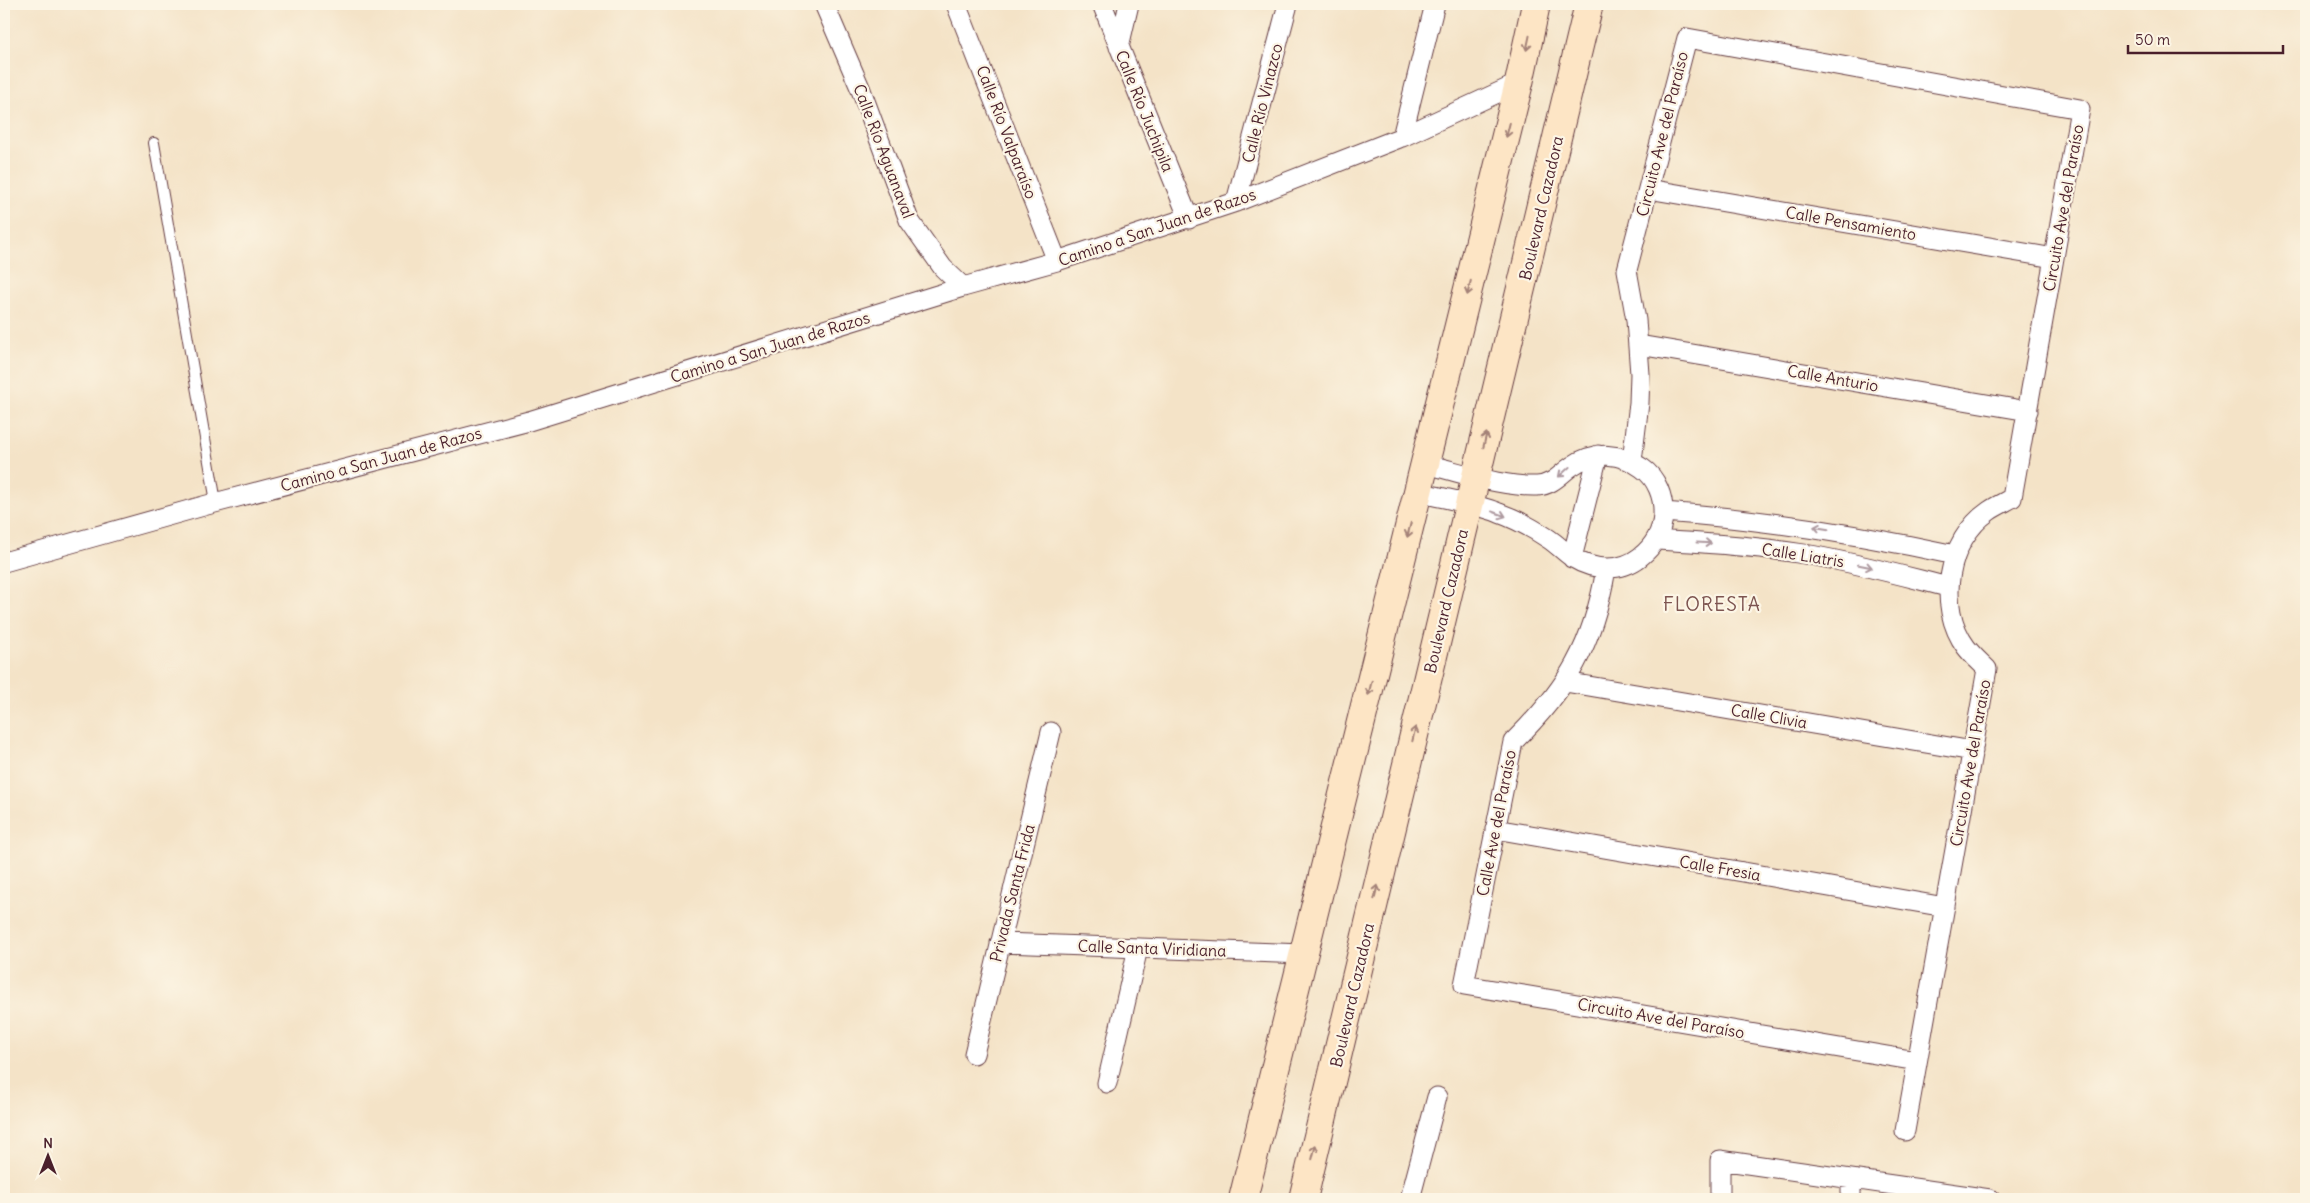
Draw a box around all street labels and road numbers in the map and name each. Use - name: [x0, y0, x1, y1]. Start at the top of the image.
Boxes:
- street label: Calle Río Vinazco: [1238, 41, 1286, 165]
- street label: Calle Río Juchipila: [1111, 47, 1179, 175]
- street label: Circuito Ave del Paraíso: [1632, 49, 1692, 219]
- street label: Calle Río Valparaíso: [972, 62, 1042, 202]
- street label: Calle Río Aguanaval: [849, 81, 919, 221]
- street label: Circuito Ave del Paraíso: [2038, 123, 2088, 293]
- street label: Boulevard Cazadora: [1515, 134, 1567, 282]
- street label: Camino a San Juan de Razos: [1056, 184, 1258, 270]
- street label: Calle Pensamiento: [1784, 202, 1918, 244]
- street label: Camino a San Juan de Razos: [668, 307, 872, 387]
- street label: Calle Anturio: [1786, 360, 1880, 396]
- street label: Camino a San Juan de Razos: [278, 422, 484, 496]
- street label: Boulevard Cazadora: [1420, 527, 1472, 675]
- street label: Calle Liatris: [1760, 539, 1846, 571]
- street label: Circuito Ave del Paraíso: [1945, 678, 1995, 848]
- street label: Calle Clivia: [1729, 699, 1809, 733]
- street label: Calle Ave del Paraíso: [1472, 748, 1520, 898]
- street label: Privada Santa Frida: [985, 822, 1039, 964]
- street label: Calle Fresia: [1678, 851, 1762, 885]
- street label: Boulevard Cazadora: [1326, 921, 1378, 1069]
- street label: Calle Santa Viridiana: [1077, 935, 1227, 961]
- street label: Circuito Ave del Paraíso: [1576, 993, 1746, 1043]

